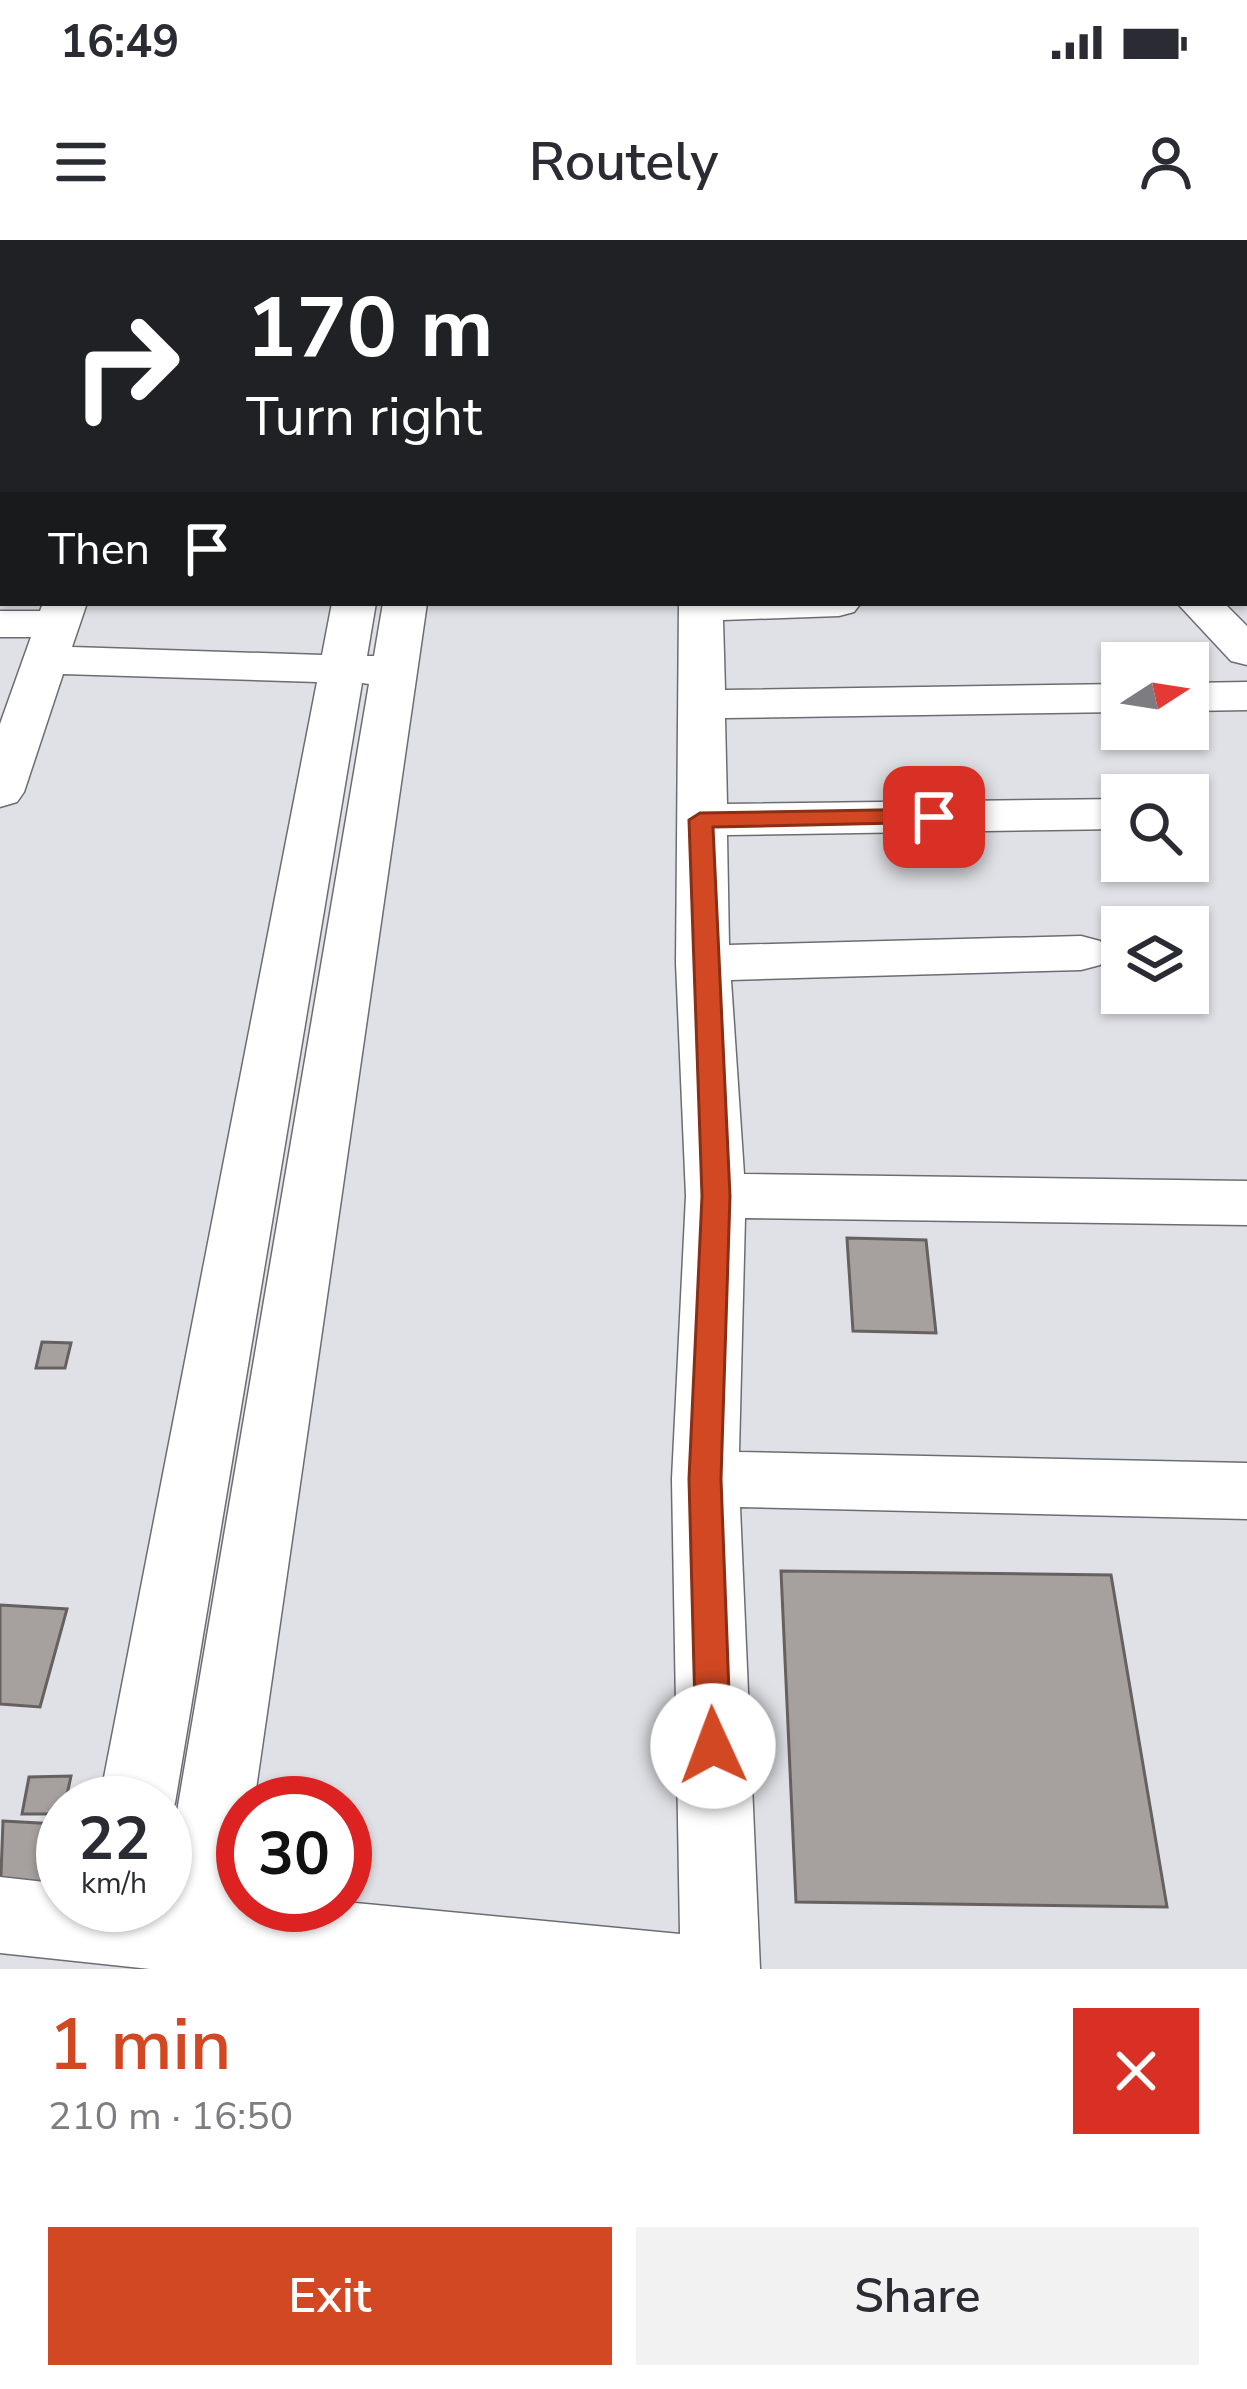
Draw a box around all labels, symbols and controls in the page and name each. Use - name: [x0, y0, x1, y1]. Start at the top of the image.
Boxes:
- text: 16:49: [60, 12, 179, 73]
- text: Routely: [529, 125, 718, 199]
- icon: menu: [48, 129, 114, 195]
- icon: person: [1133, 129, 1199, 195]
- text: 170 m: [246, 271, 494, 386]
- icon: right: [48, 288, 204, 444]
- text: Turn right: [246, 380, 482, 454]
- icon: arrive: [174, 516, 240, 582]
- text: Then: [48, 519, 150, 580]
- north arrow: [1101, 642, 1209, 750]
- map controls: [1101, 642, 1209, 1014]
- pin: [883, 766, 985, 868]
- button: search: [1101, 774, 1209, 882]
- icon: arrive: [901, 784, 967, 850]
- button: layers: [1101, 906, 1209, 1014]
- position arrow: [650, 1683, 776, 1809]
- speed limit sign: 30: [216, 1776, 372, 1932]
- text: 22: [78, 1798, 150, 1880]
- text: km/h: [81, 1863, 147, 1904]
- text: 1 min: [48, 1996, 231, 2094]
- button: close: [1073, 2008, 1199, 2134]
- text: 210 m · 16:50: [48, 2090, 293, 2143]
- button: Exit: [48, 2227, 612, 2365]
- button: Share: [636, 2227, 1199, 2365]

